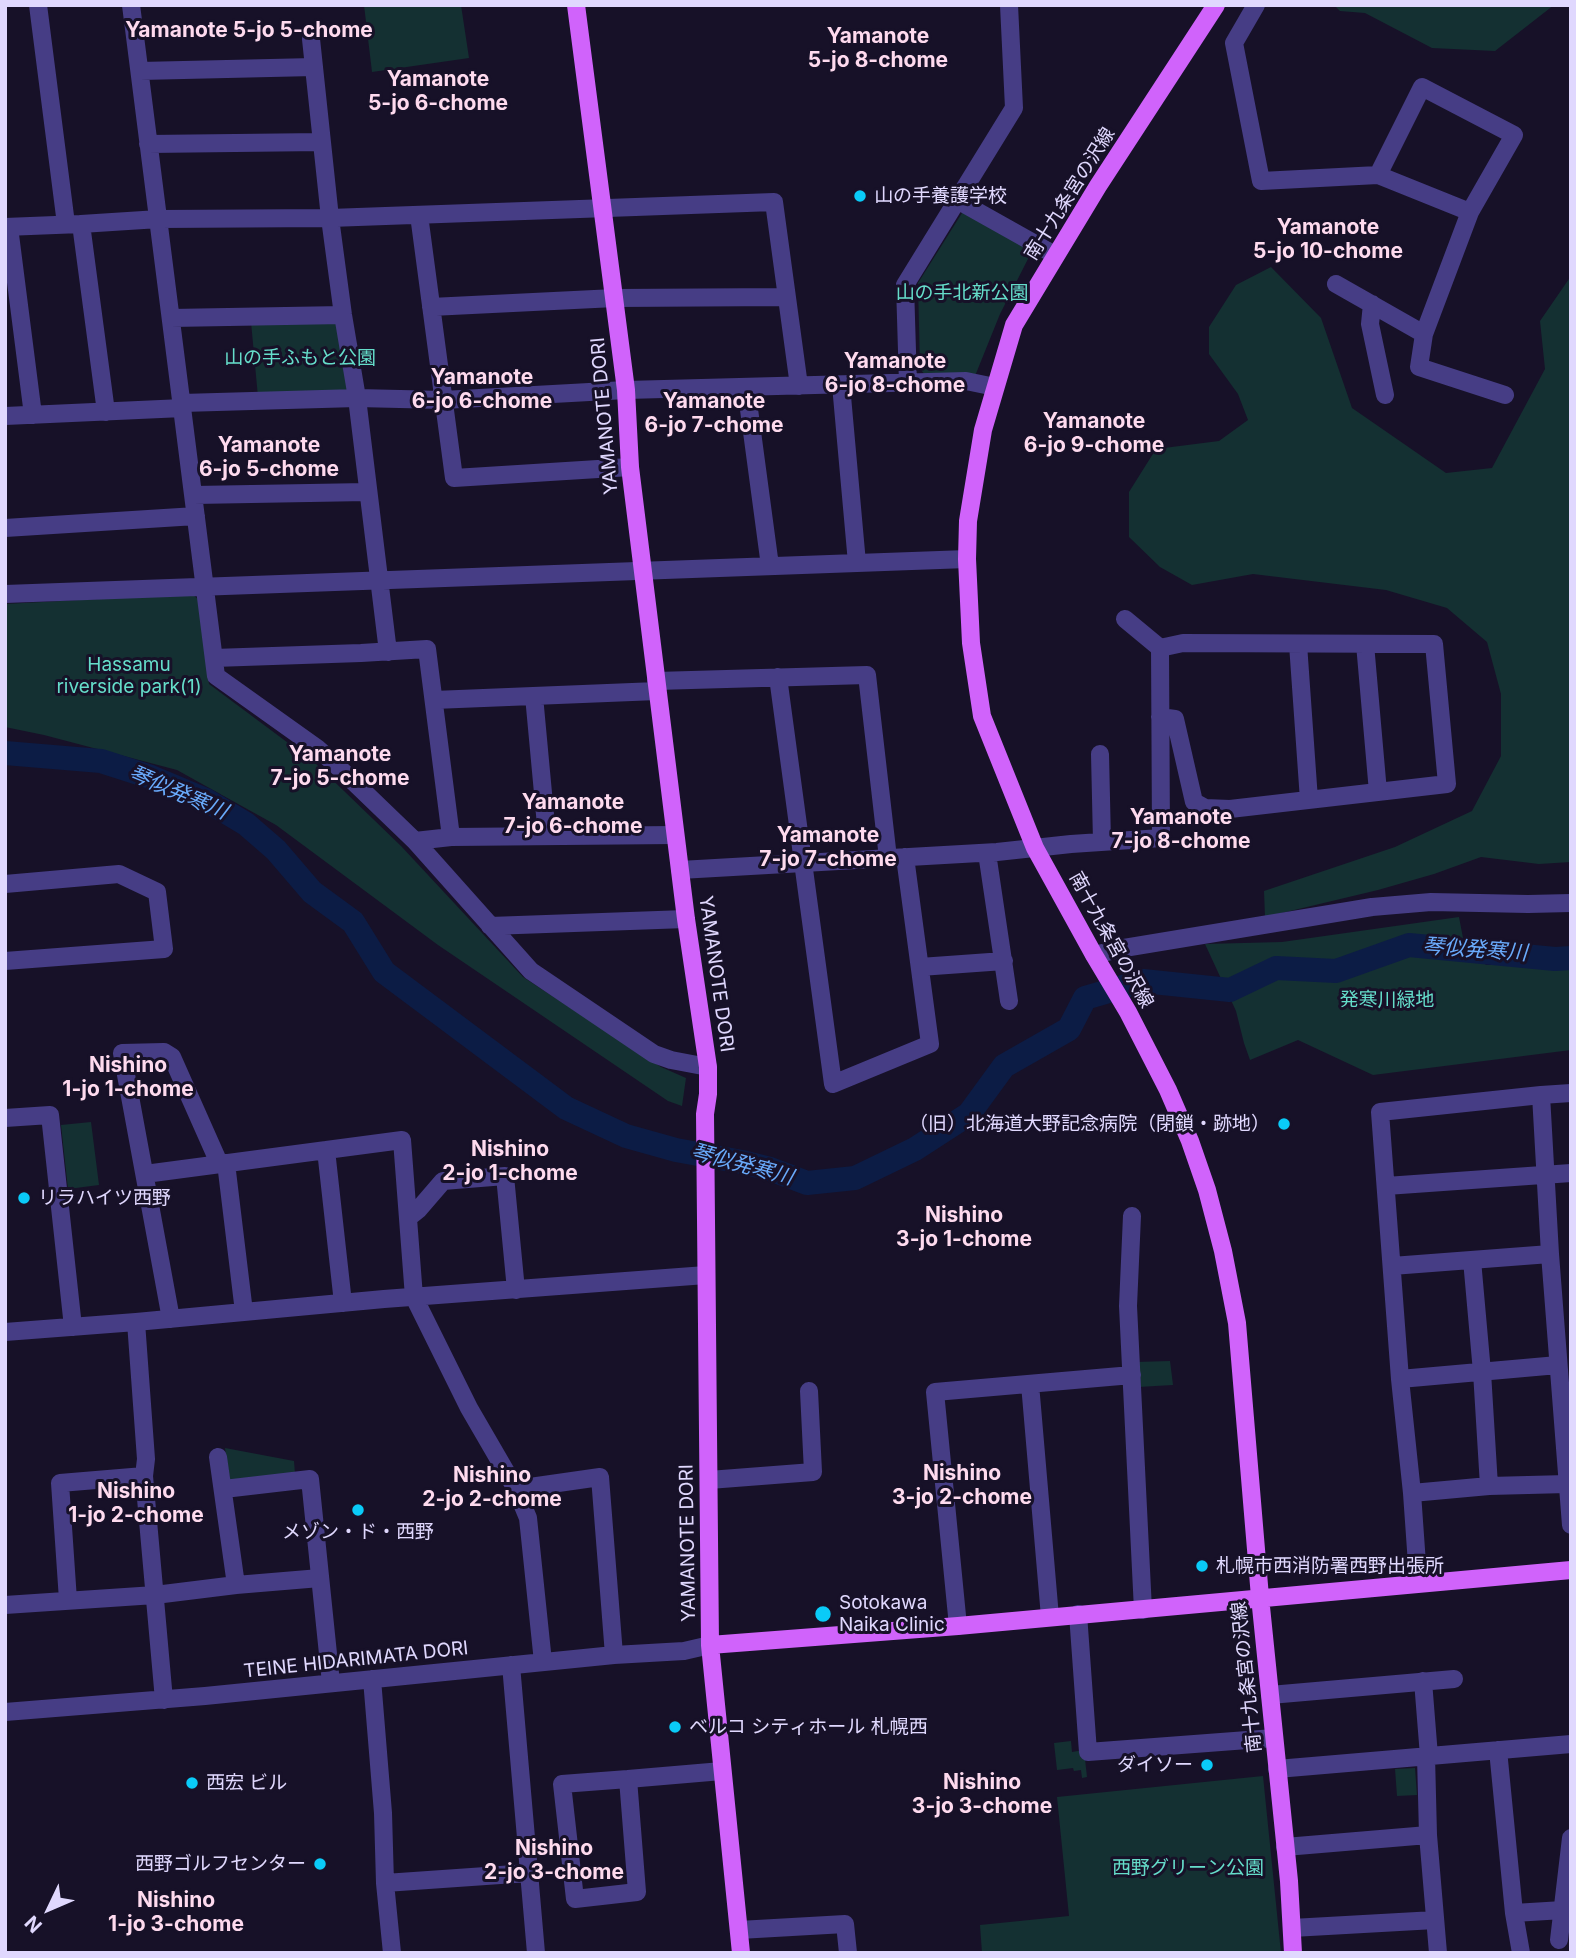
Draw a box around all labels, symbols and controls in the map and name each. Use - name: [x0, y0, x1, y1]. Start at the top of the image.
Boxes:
- district label: Yamanote 5-jo 5-chome: [125, 18, 373, 44]
- district label: Yamanote 5-jo 8-chome: [808, 24, 948, 74]
- district label: Yamanote 5-jo 6-chome: [368, 67, 508, 117]
- street label: 南十九条宮の沢線: [1020, 124, 1120, 264]
- place label: 山の手養護学校: [874, 185, 1007, 207]
- marker: 山の手養護学校: [852, 188, 868, 204]
- district label: Yamanote 5-jo 10-chome: [1253, 215, 1403, 265]
- park label: 山の手北新公園: [896, 282, 1028, 304]
- street label: YAMANOTE DORI: [587, 336, 623, 496]
- park label: 山の手ふもと公園: [224, 347, 376, 369]
- district label: Yamanote 6-jo 8-chome: [825, 349, 965, 399]
- district label: Yamanote 6-jo 6-chome: [412, 365, 552, 415]
- district label: Yamanote 6-jo 7-chome: [644, 389, 784, 439]
- district label: Yamanote 6-jo 9-chome: [1024, 409, 1164, 459]
- district label: Yamanote 6-jo 5-chome: [199, 433, 339, 483]
- park label: Hassamu riverside park(1): [56, 654, 202, 698]
- district label: Yamanote 7-jo 5-chome: [271, 742, 409, 792]
- water label: 琴似発寒川: [125, 761, 231, 825]
- district label: Yamanote 7-jo 6-chome: [503, 790, 643, 840]
- district label: Yamanote 7-jo 8-chome: [1111, 805, 1251, 855]
- district label: Yamanote 7-jo 7-chome: [759, 823, 897, 873]
- street label: 南十九条宮の沢線: [1064, 868, 1158, 1012]
- street label: YAMANOTE DORI: [694, 894, 738, 1054]
- water label: 琴似発寒川: [1422, 934, 1528, 966]
- park label: 発寒川緑地: [1340, 989, 1434, 1011]
- district label: Nishino 1-jo 1-chome: [62, 1053, 194, 1103]
- place label: （旧）北海道大野記念病院（閉鎖・跡地）: [909, 1113, 1270, 1135]
- marker: （旧）北海道大野記念病院（閉鎖・跡地）: [1276, 1116, 1292, 1132]
- district label: Nishino 2-jo 1-chome: [442, 1137, 578, 1187]
- water label: 琴似発寒川: [688, 1139, 796, 1191]
- place label: リラハイツ西野: [38, 1187, 171, 1209]
- marker: リラハイツ西野: [16, 1190, 32, 1206]
- district label: Nishino 3-jo 1-chome: [896, 1203, 1032, 1253]
- district label: Nishino 3-jo 2-chome: [892, 1461, 1032, 1511]
- district label: Nishino 2-jo 2-chome: [422, 1463, 562, 1513]
- street label: YAMANOTE DORI: [675, 1464, 701, 1622]
- district label: Nishino 1-jo 2-chome: [68, 1479, 204, 1529]
- marker: メゾン・ド・西野: [350, 1502, 366, 1518]
- place label: メゾン・ド・西野: [282, 1521, 434, 1543]
- place label: 札幌市西消防署西野出張所: [1216, 1555, 1444, 1577]
- marker: 札幌市西消防署西野出張所: [1194, 1558, 1210, 1574]
- place label: Sotokawa Naika Clinic: [839, 1592, 945, 1636]
- street label: 南十九条宮の沢線: [1228, 1600, 1266, 1754]
- marker: Sotokawa Naika Clinic: [813, 1604, 833, 1624]
- street label: TEINE HIDARIMATA DORI: [242, 1637, 470, 1683]
- place label: ベルコ シティホール 札幌西: [689, 1716, 928, 1738]
- marker: ベルコ シティホール 札幌西: [667, 1719, 683, 1735]
- place label: ダイソー: [1117, 1754, 1193, 1776]
- marker: ダイソー: [1199, 1757, 1215, 1773]
- district label: Nishino 3-jo 3-chome: [912, 1770, 1052, 1820]
- place label: 西宏 ビル: [206, 1772, 287, 1794]
- marker: 西宏 ビル: [184, 1775, 200, 1791]
- district label: Nishino 2-jo 3-chome: [484, 1836, 624, 1886]
- place label: 西野ゴルフセンター: [135, 1853, 306, 1875]
- marker: 西野ゴルフセンター: [312, 1856, 328, 1872]
- park label: 西野グリーン公園: [1112, 1857, 1264, 1879]
- north arrow: [14, 1874, 84, 1944]
- district label: Nishino 1-jo 3-chome: [108, 1888, 244, 1938]
- text: N: [20, 1911, 47, 1937]

